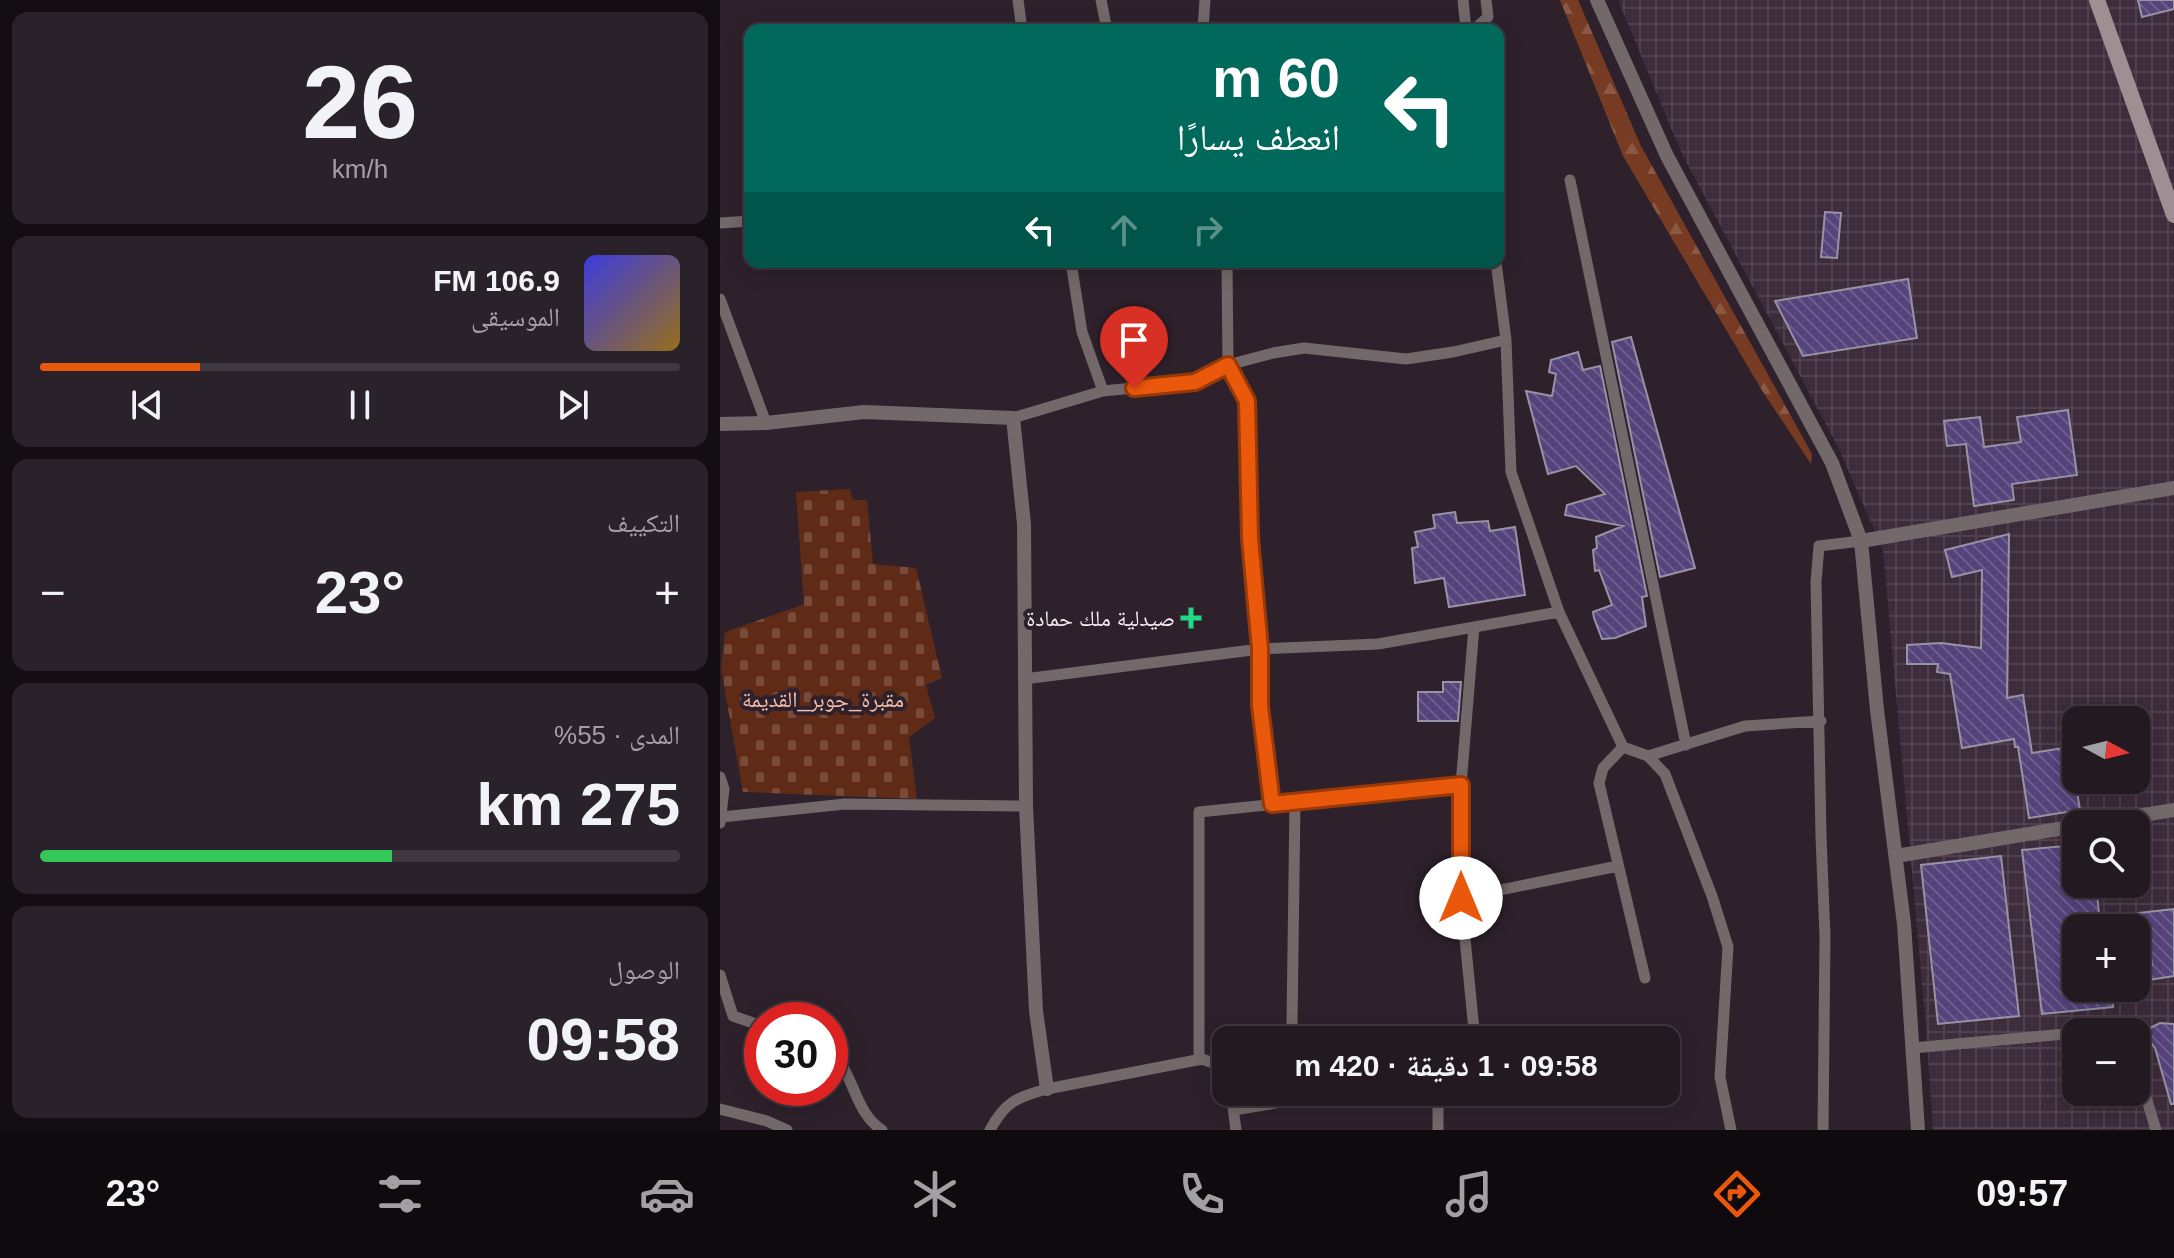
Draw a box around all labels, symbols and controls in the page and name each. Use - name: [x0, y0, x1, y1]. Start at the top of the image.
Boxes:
- text: 26: [302, 44, 418, 160]
- text: 60 m: [1212, 46, 1340, 109]
- icon: left: [1368, 56, 1472, 160]
- text: انعطف يسارًا: [1177, 117, 1340, 158]
- text: km/h: [332, 154, 388, 184]
- icon: left: [1018, 208, 1062, 252]
- icon: ahead: [1102, 208, 1146, 252]
- icon: right: [1186, 208, 1230, 252]
- text: 106.9 FM: [433, 264, 560, 297]
- text: الموسيقى: [471, 302, 560, 332]
- pin: [1100, 306, 1168, 388]
- icon: arrive: [1112, 318, 1156, 362]
- icon: previous: [125, 383, 169, 427]
- icon: pause: [338, 383, 382, 427]
- icon: next: [551, 383, 595, 427]
- text: التكييف: [607, 508, 680, 538]
- text: 23°: [315, 559, 405, 626]
- text: −: [40, 568, 66, 617]
- text: +: [654, 568, 680, 617]
- place label: صيدلية ملك حمادة: [1026, 606, 1175, 631]
- marker: صيدلية ملك حمادة: [1182, 609, 1200, 627]
- park label: مقبرة_جوبر_القديمة: [742, 687, 904, 712]
- north arrow: [2062, 706, 2150, 794]
- map controls: [2062, 706, 2150, 1106]
- text: المدى · 55%: [554, 720, 680, 750]
- text: 275 km: [477, 771, 680, 838]
- button: search: [2062, 810, 2150, 898]
- position arrow: [1419, 856, 1503, 940]
- button: +: [2062, 914, 2150, 1002]
- text: الوصول: [608, 955, 680, 985]
- speed limit sign: 30: [744, 1002, 848, 1106]
- text: 09:58: [527, 1006, 680, 1073]
- button: −: [2062, 1018, 2150, 1106]
- text: 09:58 · 1 دقيقة · 420 m: [1294, 1049, 1598, 1082]
- icon: filters: [372, 1166, 428, 1222]
- icon: car: [639, 1166, 695, 1222]
- icon: climate: [907, 1166, 963, 1222]
- icon: phone: [1174, 1166, 1230, 1222]
- icon: music: [1441, 1166, 1497, 1222]
- icon: directions: [1709, 1166, 1765, 1222]
- text: 23°: [106, 1173, 160, 1214]
- text: 09:57: [1976, 1173, 2068, 1214]

